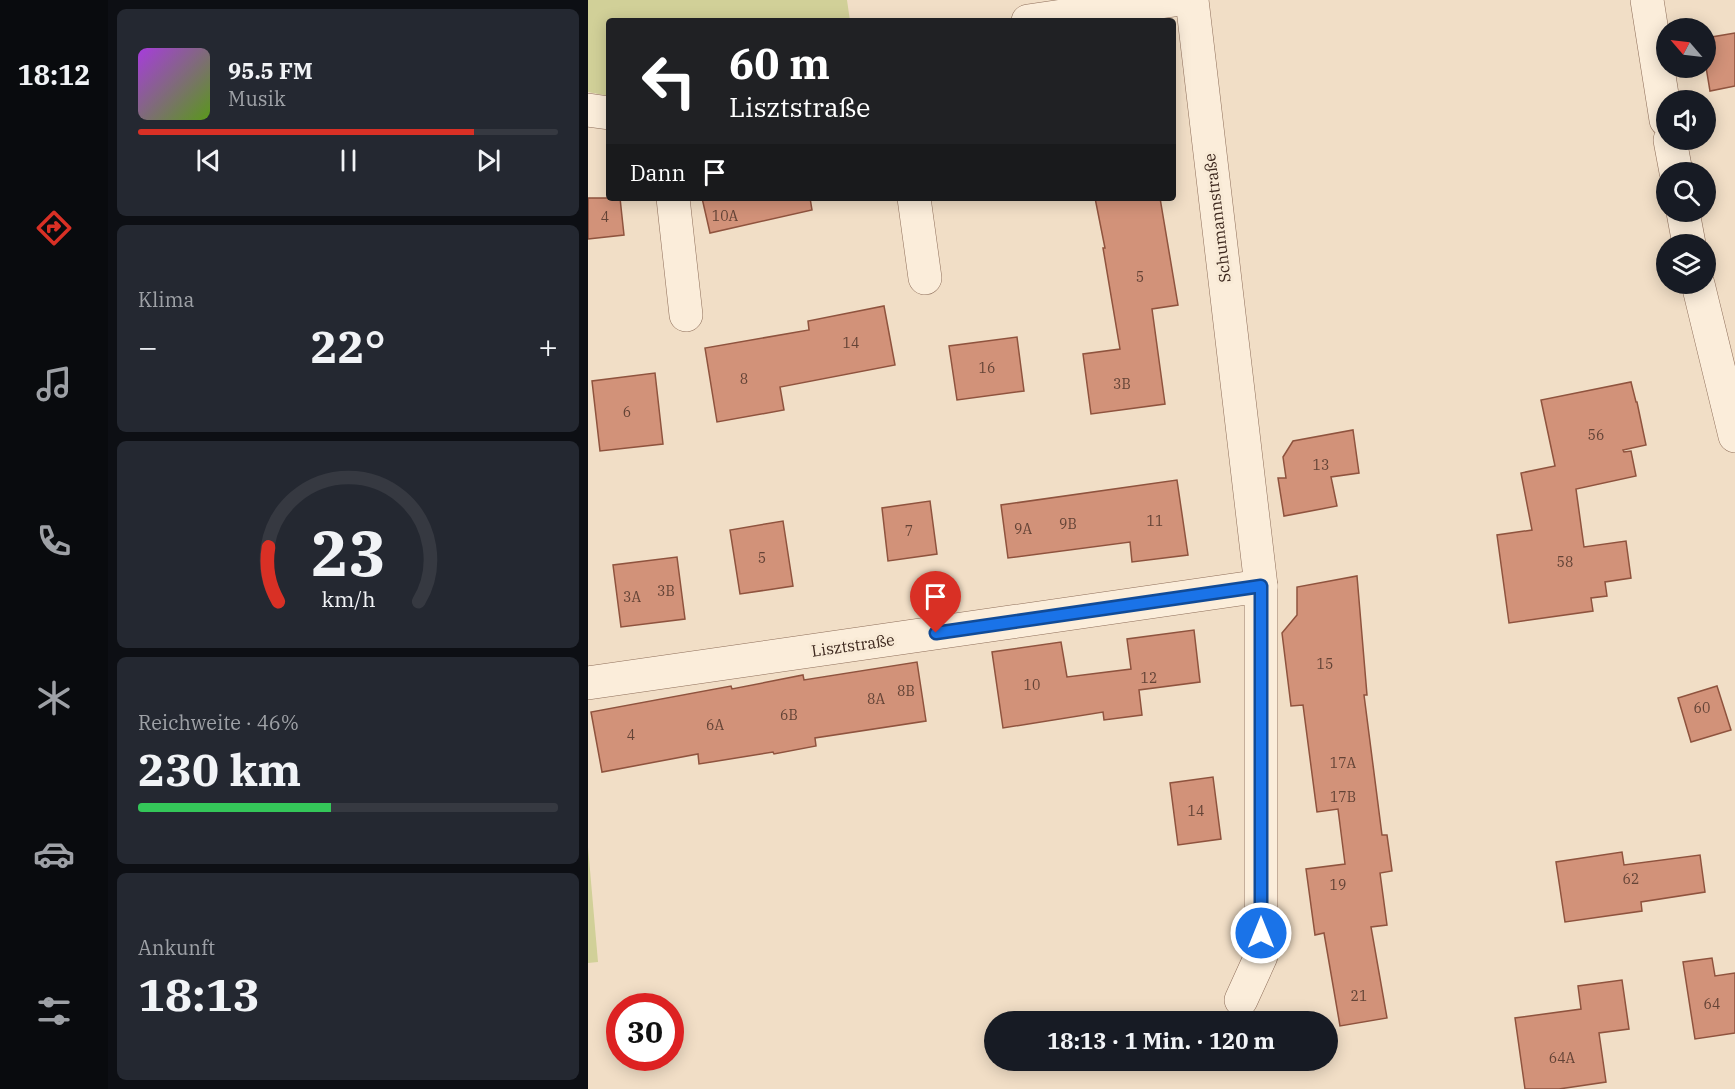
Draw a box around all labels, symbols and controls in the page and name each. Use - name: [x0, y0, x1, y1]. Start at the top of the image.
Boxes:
- north arrow: [1656, 18, 1716, 78]
- map controls: [1656, 18, 1716, 294]
- text: 60 m: [729, 36, 830, 91]
- icon: left: [630, 42, 708, 120]
- text: 95.5 FM: [228, 56, 313, 85]
- text: 18:12: [18, 57, 90, 92]
- text: Musik: [228, 85, 286, 112]
- text: Lisztstraße: [729, 89, 870, 124]
- button: sound: [1656, 90, 1716, 150]
- icon: previous: [192, 144, 225, 177]
- icon: pause: [332, 144, 365, 177]
- icon: next: [472, 144, 505, 177]
- street label: Schumannstraße: [1199, 152, 1235, 284]
- icon: arrive: [698, 156, 731, 189]
- text: Dann: [630, 158, 686, 187]
- button: search: [1656, 162, 1716, 222]
- icon: directions: [33, 207, 75, 249]
- house number: 10A: [712, 207, 739, 225]
- house number: 4: [601, 208, 609, 226]
- button: layers: [1656, 234, 1716, 294]
- house number: 5: [1136, 268, 1144, 286]
- text: Klima: [138, 286, 194, 313]
- text: 22°: [310, 317, 386, 375]
- text: −: [138, 325, 158, 368]
- text: +: [538, 325, 558, 368]
- house number: 14: [843, 334, 859, 352]
- house number: 16: [979, 359, 995, 377]
- icon: music: [33, 363, 75, 405]
- house number: 8: [740, 370, 748, 388]
- house number: 3B: [1113, 375, 1131, 393]
- house number: 6: [623, 403, 631, 421]
- house number: 56: [1588, 426, 1604, 444]
- house number: 13: [1313, 456, 1329, 474]
- text: 23: [311, 512, 385, 593]
- house number: 11: [1147, 512, 1163, 530]
- house number: 9B: [1059, 515, 1077, 533]
- icon: phone: [33, 520, 75, 562]
- house number: 9A: [1014, 520, 1032, 538]
- house number: 7: [905, 522, 913, 540]
- house number: 5: [758, 549, 766, 567]
- house number: 58: [1557, 553, 1573, 571]
- pin: [910, 571, 961, 633]
- icon: arrive: [919, 580, 952, 613]
- house number: 3B: [657, 582, 675, 600]
- text: km/h: [321, 585, 375, 613]
- house number: 3A: [623, 588, 641, 606]
- street label: Lisztstraße: [810, 629, 896, 661]
- house number: 15: [1317, 655, 1333, 673]
- house number: 12: [1141, 669, 1157, 687]
- house number: 10: [1024, 676, 1040, 694]
- icon: climate: [33, 677, 75, 719]
- house number: 8B: [897, 682, 915, 700]
- house number: 8A: [867, 690, 885, 708]
- house number: 60: [1694, 699, 1710, 717]
- house number: 6B: [780, 706, 798, 724]
- text: Reichweite · 46%: [138, 709, 299, 736]
- house number: 6A: [706, 716, 724, 734]
- house number: 4: [627, 726, 635, 744]
- text: 230 km: [138, 740, 301, 798]
- house number: 17A: [1330, 754, 1357, 772]
- house number: 17B: [1330, 788, 1356, 806]
- house number: 14: [1188, 802, 1204, 820]
- icon: car: [33, 833, 75, 875]
- house number: 62: [1623, 870, 1639, 888]
- house number: 19: [1330, 876, 1346, 894]
- position arrow: [1229, 901, 1293, 965]
- text: Ankunft: [138, 934, 215, 961]
- text: 18:13: [138, 965, 260, 1023]
- house number: 21: [1351, 987, 1367, 1005]
- icon: filters: [33, 990, 75, 1032]
- speed limit sign: 30: [606, 993, 684, 1071]
- house number: 64: [1704, 995, 1720, 1013]
- text: 18:13 · 1 Min. · 120 m: [1047, 1026, 1275, 1055]
- house number: 64A: [1549, 1049, 1576, 1067]

